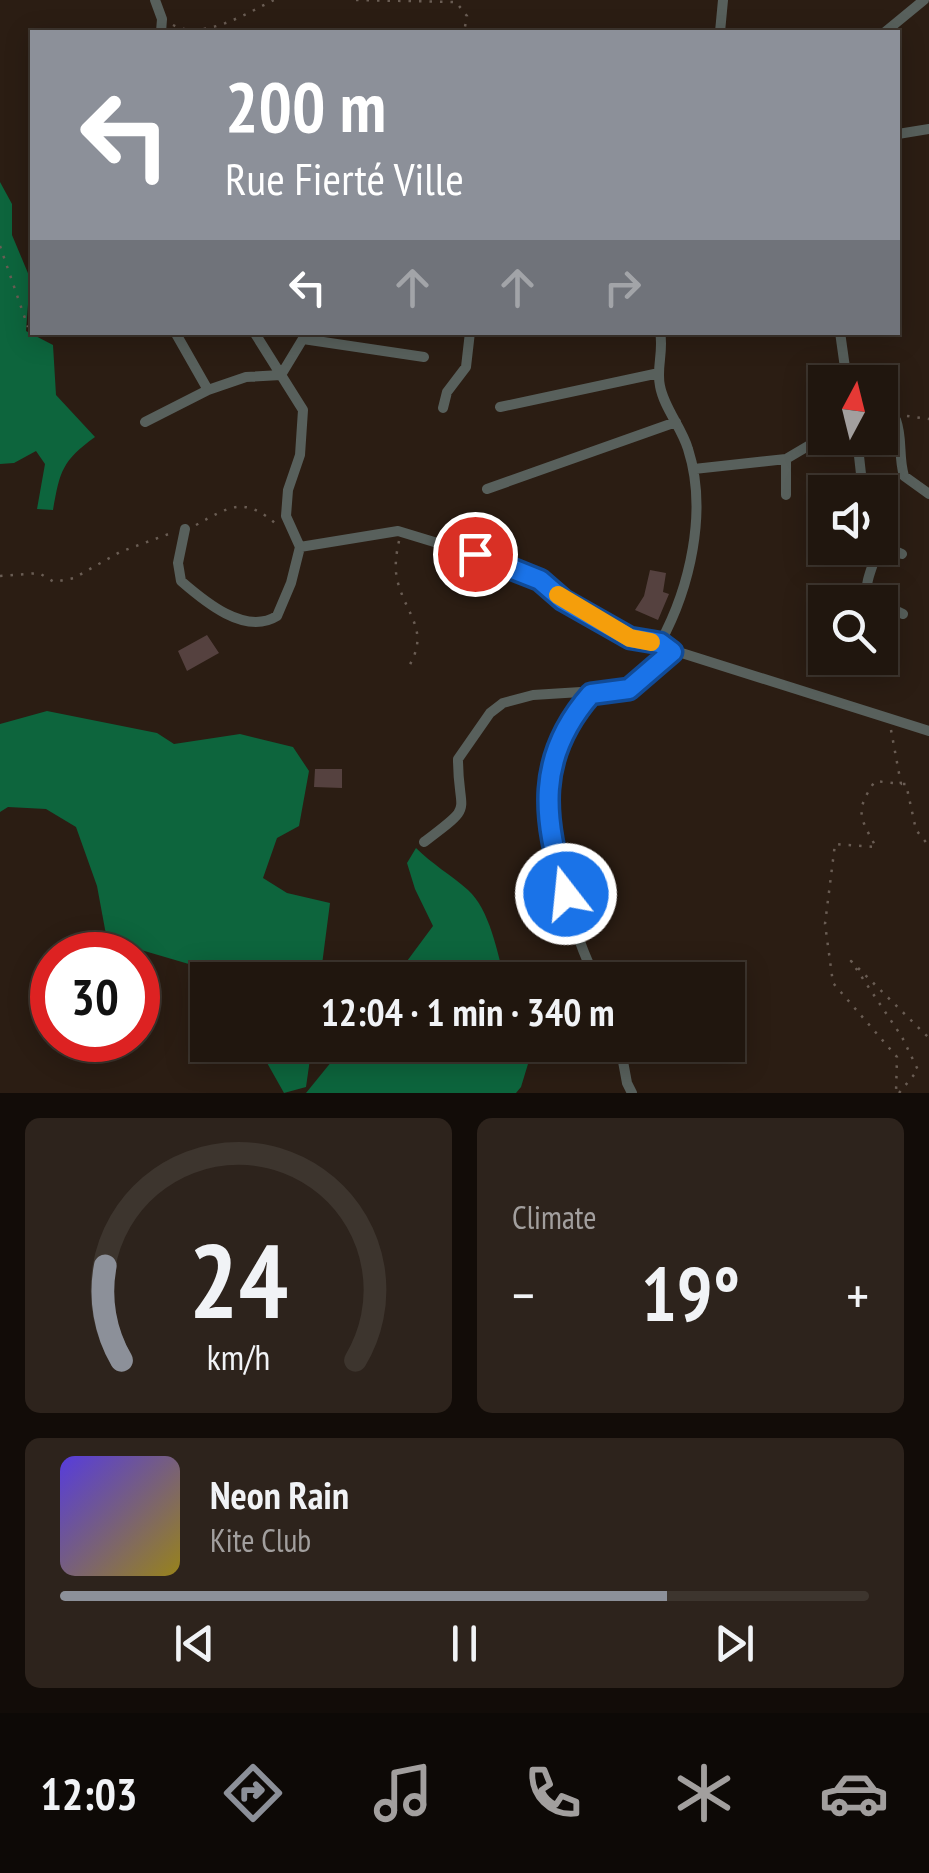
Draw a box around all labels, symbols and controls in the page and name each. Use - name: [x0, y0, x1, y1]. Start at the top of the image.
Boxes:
- text: 200 m: [225, 61, 386, 151]
- icon: left: [60, 70, 190, 200]
- text: Rue Fierté Ville: [225, 149, 464, 207]
- icon: left: [280, 260, 335, 315]
- icon: ahead: [385, 260, 440, 315]
- icon: ahead: [490, 260, 545, 315]
- icon: right: [595, 260, 650, 315]
- north arrow: [808, 365, 898, 455]
- map controls: [808, 365, 898, 675]
- button: sound: [808, 475, 898, 565]
- pin: [433, 512, 518, 597]
- icon: arrive: [448, 527, 503, 582]
- button: search: [808, 585, 898, 675]
- position arrow: [514, 842, 618, 946]
- speed limit sign: 30: [30, 932, 160, 1062]
- text: 12:04 · 1 min · 340 m: [321, 987, 614, 1036]
- text: Climate: [512, 1196, 596, 1238]
- text: 24: [189, 1212, 288, 1347]
- text: 19°: [641, 1245, 740, 1342]
- text: −: [512, 1259, 535, 1330]
- text: +: [846, 1259, 869, 1330]
- text: km/h: [207, 1334, 270, 1380]
- text: Neon Rain: [210, 1470, 349, 1519]
- text: Kite Club: [210, 1519, 311, 1561]
- icon: previous: [167, 1616, 222, 1671]
- icon: pause: [437, 1616, 492, 1671]
- icon: next: [707, 1616, 762, 1671]
- icon: directions: [218, 1758, 288, 1828]
- icon: music: [368, 1758, 438, 1828]
- icon: phone: [518, 1758, 588, 1828]
- icon: climate: [669, 1758, 739, 1828]
- icon: car: [819, 1758, 889, 1828]
- text: 12:03: [40, 1764, 137, 1822]

